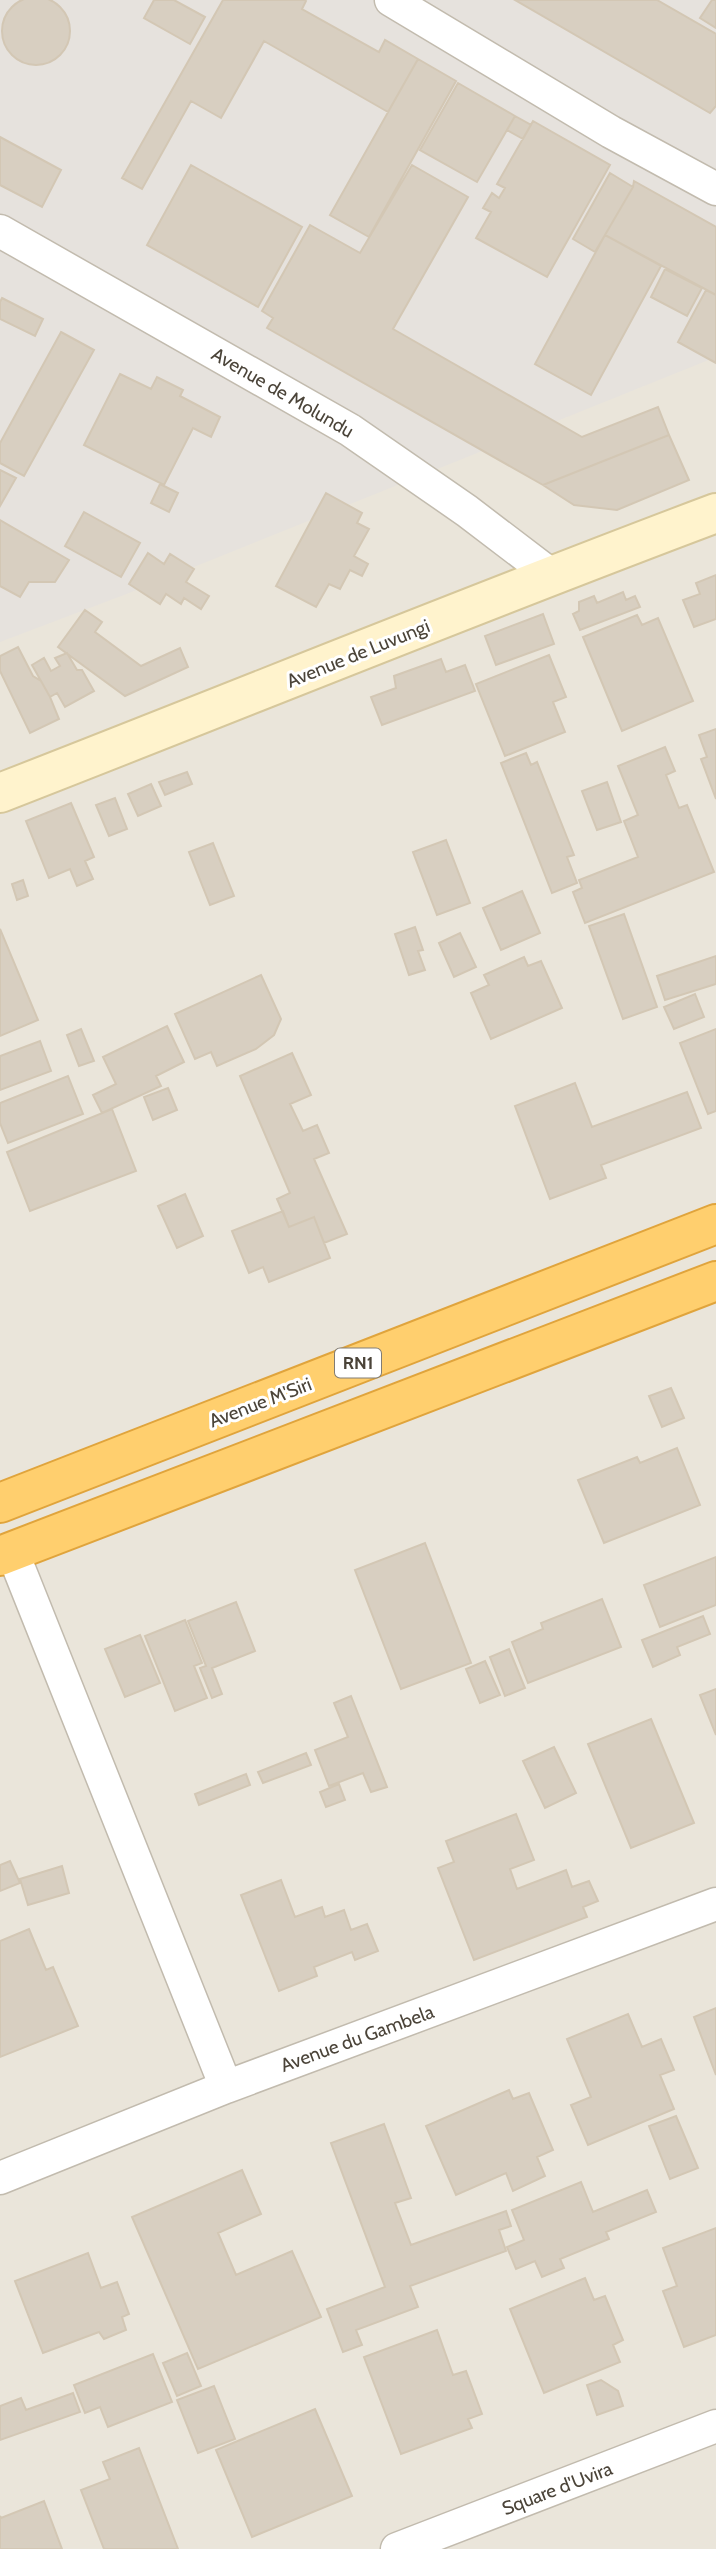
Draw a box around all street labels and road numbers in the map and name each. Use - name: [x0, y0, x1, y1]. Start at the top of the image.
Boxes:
- street label: Avenue de Molundu: [208, 342, 358, 442]
- street label: Avenue de Luvungi: [283, 614, 433, 693]
- road number: RN1: [335, 1348, 381, 1378]
- street label: Avenue M'Siri: [206, 1372, 315, 1433]
- street label: Avenue du Gambela: [277, 2000, 437, 2077]
- street label: Square d'Uvira: [499, 2457, 616, 2520]

